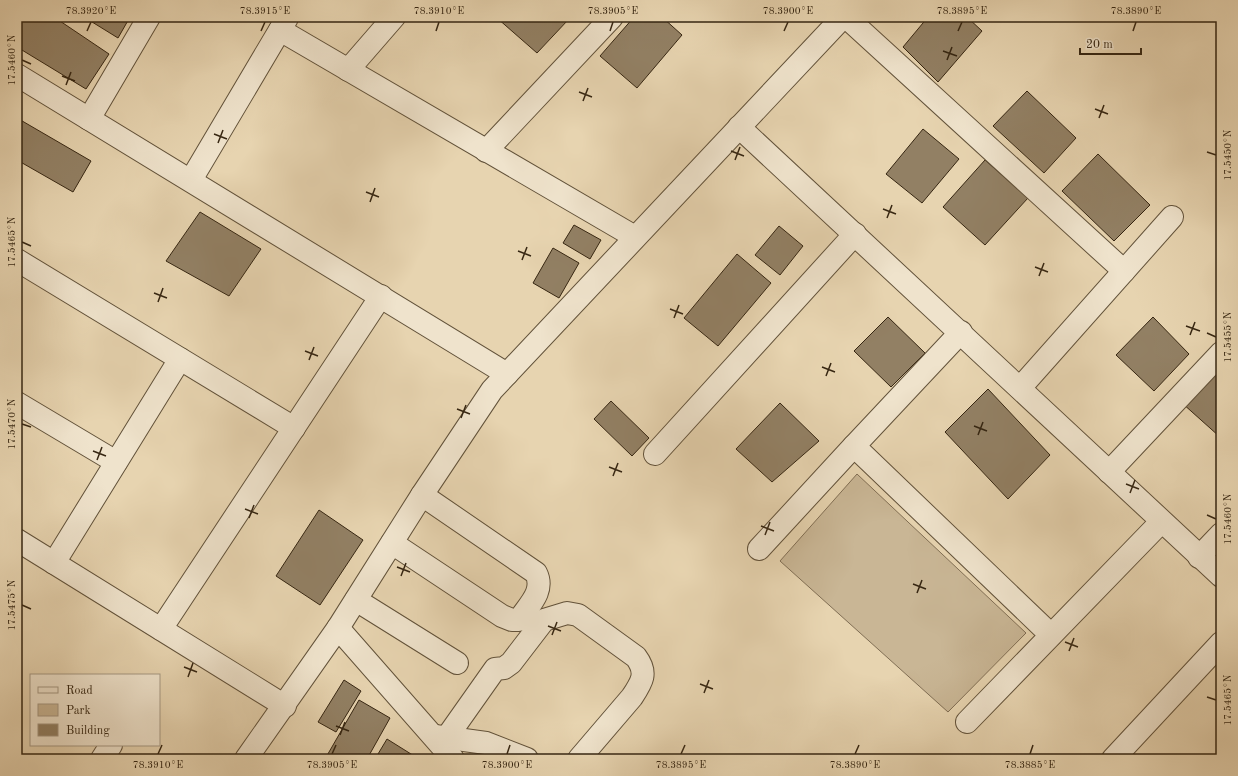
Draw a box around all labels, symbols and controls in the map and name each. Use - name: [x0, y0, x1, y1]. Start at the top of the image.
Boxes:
- text: 78.3920°E: [66, 6, 116, 16]
- text: 78.3915°E: [240, 6, 290, 16]
- text: 78.3910°E: [414, 6, 464, 16]
- text: 78.3905°E: [588, 6, 638, 16]
- text: 78.3900°E: [763, 6, 813, 16]
- text: 78.3895°E: [937, 6, 987, 16]
- text: 78.3890°E: [1111, 6, 1161, 16]
- scale bar: [1080, 30, 1141, 56]
- text: 17.5460°N: [7, 34, 17, 86]
- text: 20 m: [1086, 39, 1113, 51]
- text: 17.5450°N: [1223, 129, 1233, 181]
- text: 17.5465°N: [7, 216, 17, 268]
- text: 17.5455°N: [1223, 311, 1233, 363]
- text: 17.5470°N: [7, 398, 17, 450]
- text: 17.5460°N: [1223, 493, 1233, 545]
- text: 17.5475°N: [7, 579, 17, 631]
- legend: [30, 674, 160, 746]
- text: 17.5465°N: [1223, 674, 1233, 726]
- text: Road: [66, 685, 93, 697]
- text: Park: [66, 705, 91, 717]
- text: Building: [66, 725, 110, 737]
- text: 78.3910°E: [133, 760, 183, 770]
- text: 78.3905°E: [307, 760, 357, 770]
- text: 78.3900°E: [482, 760, 532, 770]
- text: 78.3895°E: [656, 760, 706, 770]
- text: 78.3890°E: [830, 760, 880, 770]
- text: 78.3885°E: [1005, 760, 1055, 770]

